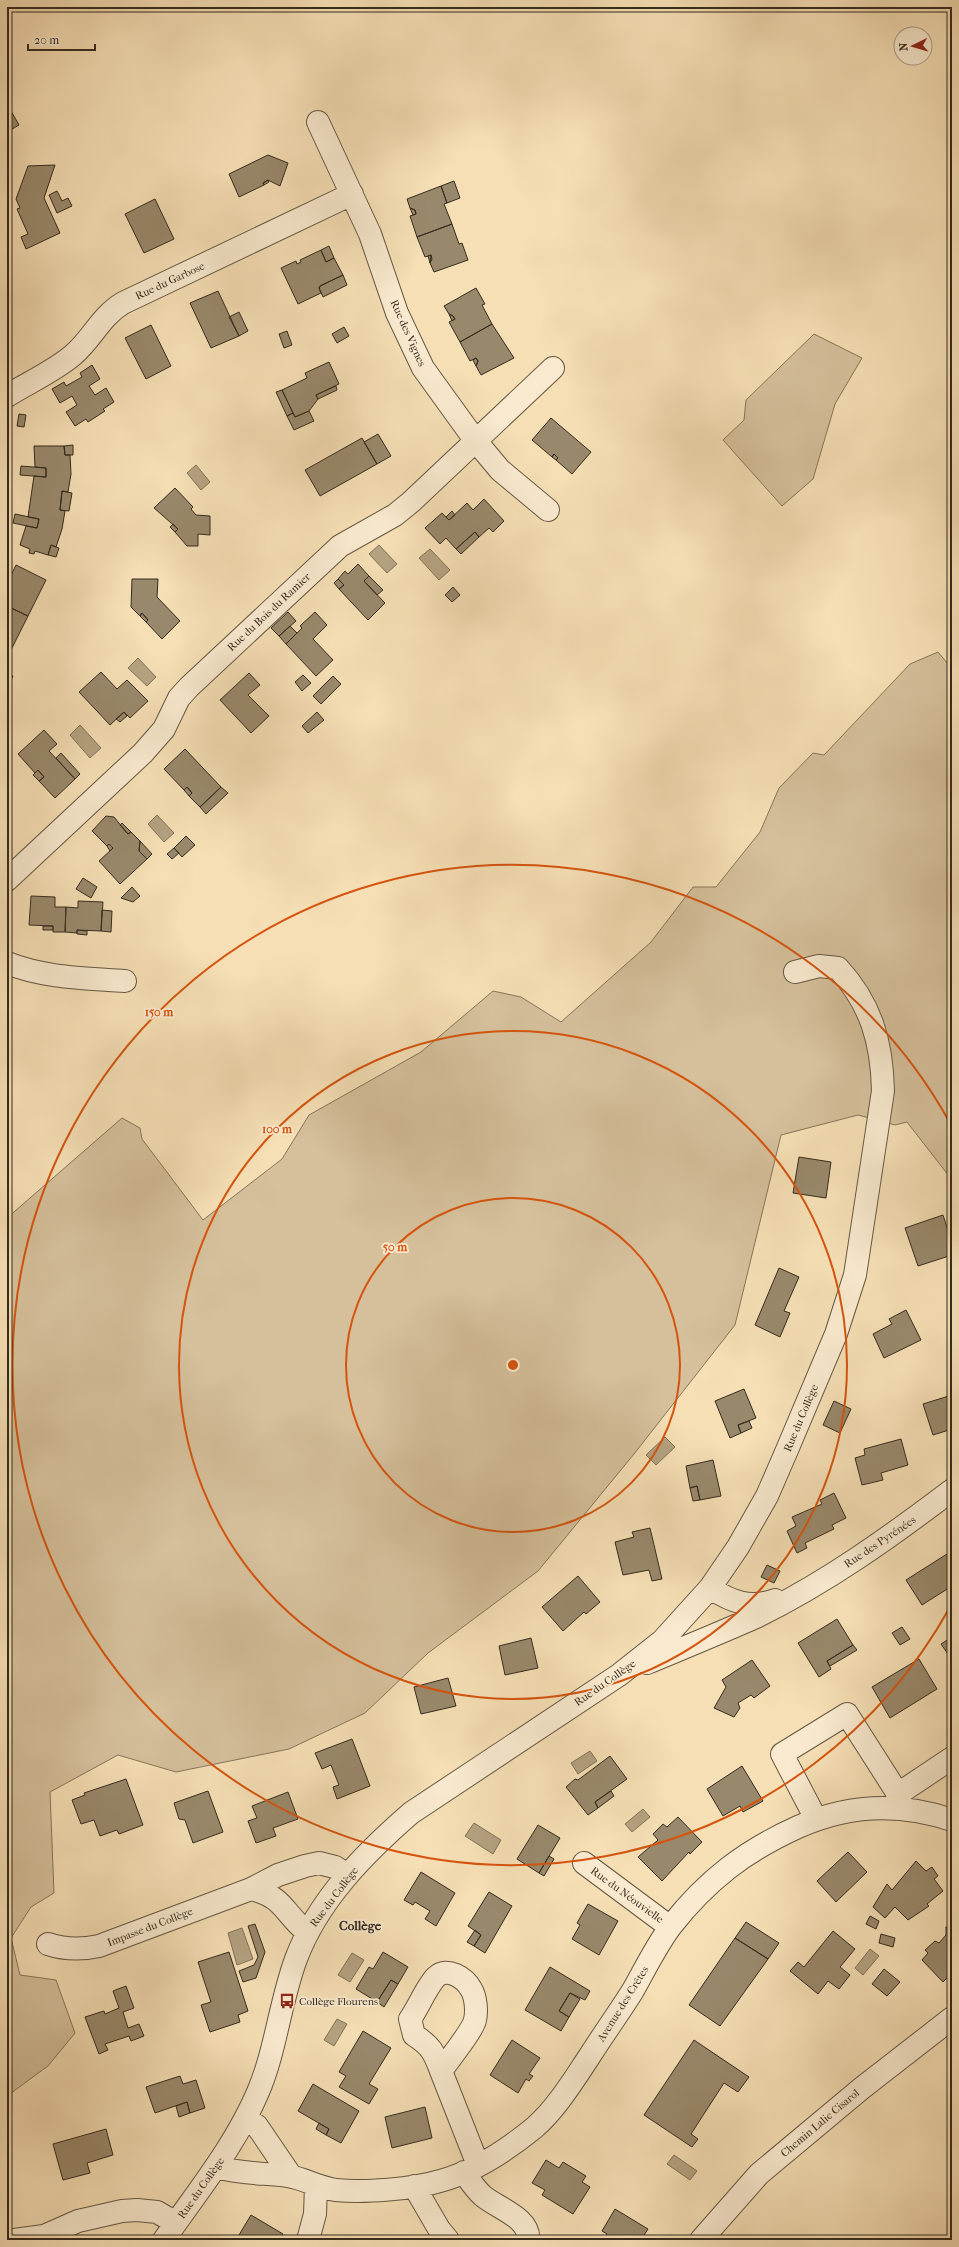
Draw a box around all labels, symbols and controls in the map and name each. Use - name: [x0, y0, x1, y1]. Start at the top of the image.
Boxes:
- scale bar: [28, 26, 95, 52]
- north arrow: [893, 26, 933, 66]
- text: 20 m: [34, 33, 59, 47]
- text: N: [897, 41, 910, 52]
- street label: Rue du Garbose: [133, 259, 207, 303]
- street label: Rue des Vignes: [387, 298, 429, 368]
- street label: Rue du Bois du Ramier: [225, 570, 313, 654]
- text: 150 m: [145, 1005, 174, 1019]
- text: 100 m: [262, 1122, 293, 1136]
- text: 50 m: [383, 1240, 408, 1254]
- centre of rings: [506, 1358, 520, 1372]
- street label: Rue du Collège: [781, 1382, 821, 1454]
- street label: Rue des Pyrénées: [842, 1513, 918, 1571]
- street label: Rue du Collège: [572, 1657, 639, 1709]
- street label: Rue du Collège: [307, 1864, 361, 1930]
- street label: Rue du Néouvielle: [588, 1864, 666, 1926]
- street label: Impasse du Collège: [105, 1904, 195, 1949]
- district label: Collège: [339, 1917, 381, 1933]
- street label: Avenue des Crêtes: [594, 1964, 651, 2045]
- bus stop icon: Collège Flourens: [278, 1992, 296, 2010]
- place label: Collège Flourens: [299, 1995, 378, 2008]
- street label: Chemin Lalie Cisarol: [778, 2086, 862, 2160]
- street label: Rue du Collège: [175, 2154, 227, 2221]

